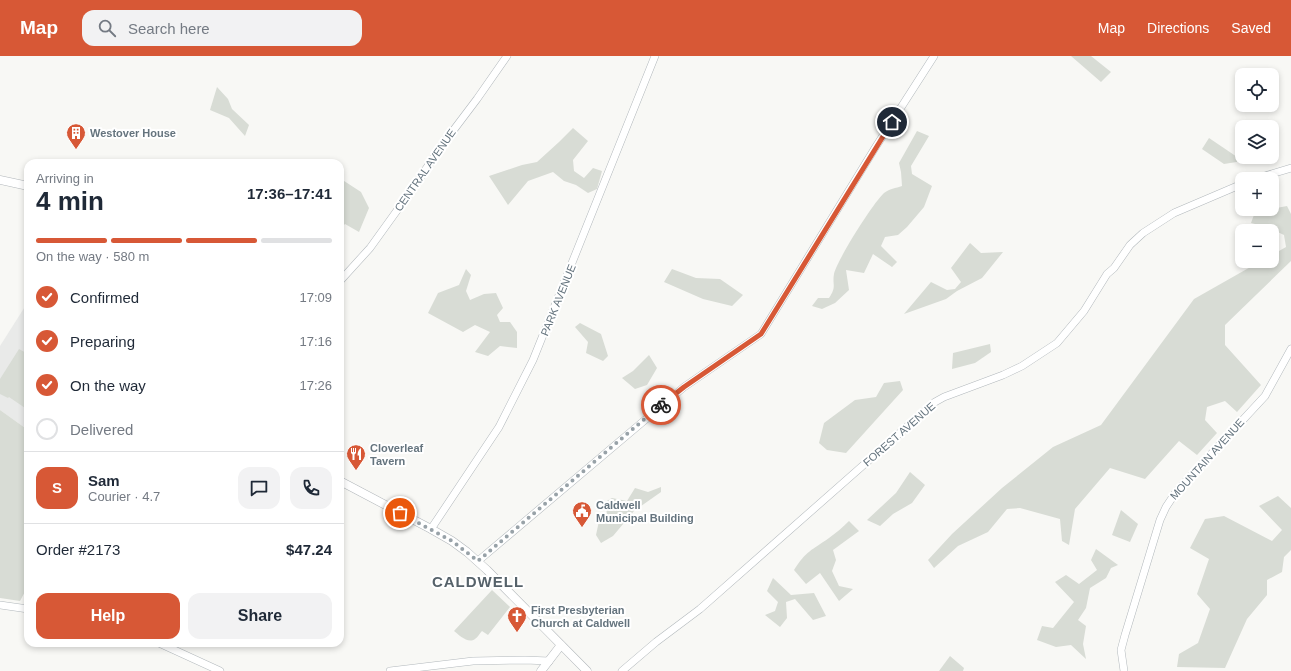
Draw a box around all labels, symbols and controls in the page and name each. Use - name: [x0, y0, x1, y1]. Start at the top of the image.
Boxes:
- search box: [82, 10, 362, 46]
- text: Map: [20, 17, 58, 38]
- icon: search: [96, 17, 118, 39]
- text: Search here: [128, 20, 210, 37]
- text: Map: [1098, 20, 1125, 36]
- text: Directions: [1147, 20, 1209, 36]
- text: Saved: [1231, 20, 1271, 36]
- map controls: [1235, 68, 1279, 268]
- button: locate: [1235, 68, 1279, 112]
- pin: [875, 105, 909, 139]
- icon: home: [881, 111, 903, 133]
- button: layers: [1235, 120, 1279, 164]
- building icon: Westover House: [65, 122, 87, 150]
- street label: CENTRAL AVENUE: [392, 126, 458, 214]
- place label: Westover House: [90, 127, 176, 139]
- text: Arriving in: [36, 171, 94, 186]
- button: +: [1235, 172, 1279, 216]
- text: 17:36–17:41: [247, 185, 332, 202]
- text: 4 min: [36, 186, 104, 216]
- button: −: [1235, 224, 1279, 268]
- text: On the way · 580 m: [36, 249, 149, 264]
- street label: PARK AVENUE: [538, 263, 578, 337]
- icon: check: [36, 286, 58, 308]
- text: Confirmed: [70, 289, 139, 306]
- text: 17:09: [299, 290, 332, 305]
- icon: check: [36, 330, 58, 352]
- text: Preparing: [70, 333, 135, 350]
- text: 17:16: [299, 334, 332, 349]
- icon: check: [36, 374, 58, 396]
- text: On the way: [70, 377, 146, 394]
- text: 17:26: [299, 378, 332, 393]
- courier: [641, 385, 681, 425]
- icon: bike: [650, 394, 672, 416]
- street label: FOREST AVENUE: [861, 400, 937, 468]
- street label: MOUNTAIN AVENUE: [1168, 416, 1246, 502]
- text: Delivered: [70, 421, 133, 438]
- place label: Cloverleaf Tavern: [370, 442, 424, 467]
- restaurant icon: Cloverleaf Tavern: [345, 443, 367, 471]
- button: chat: [238, 467, 280, 509]
- button: phone: [290, 467, 332, 509]
- text: Sam: [88, 472, 120, 489]
- text: S: [52, 479, 62, 496]
- text: Courier · 4.7: [88, 489, 160, 504]
- pin: [383, 496, 417, 530]
- place label: Caldwell Municipal Building: [596, 499, 694, 524]
- public building icon: Caldwell Municipal Building: [571, 500, 593, 528]
- icon: bag: [389, 502, 411, 524]
- text: Order #2173: [36, 541, 120, 558]
- text: $47.24: [286, 541, 332, 558]
- district label: CALDWELL: [432, 573, 524, 590]
- button: Help: [36, 593, 180, 639]
- button: Share: [188, 593, 332, 639]
- place label: First Presbyterian Church at Caldwell: [531, 604, 630, 629]
- church icon: First Presbyterian Church at Caldwell: [506, 605, 528, 633]

